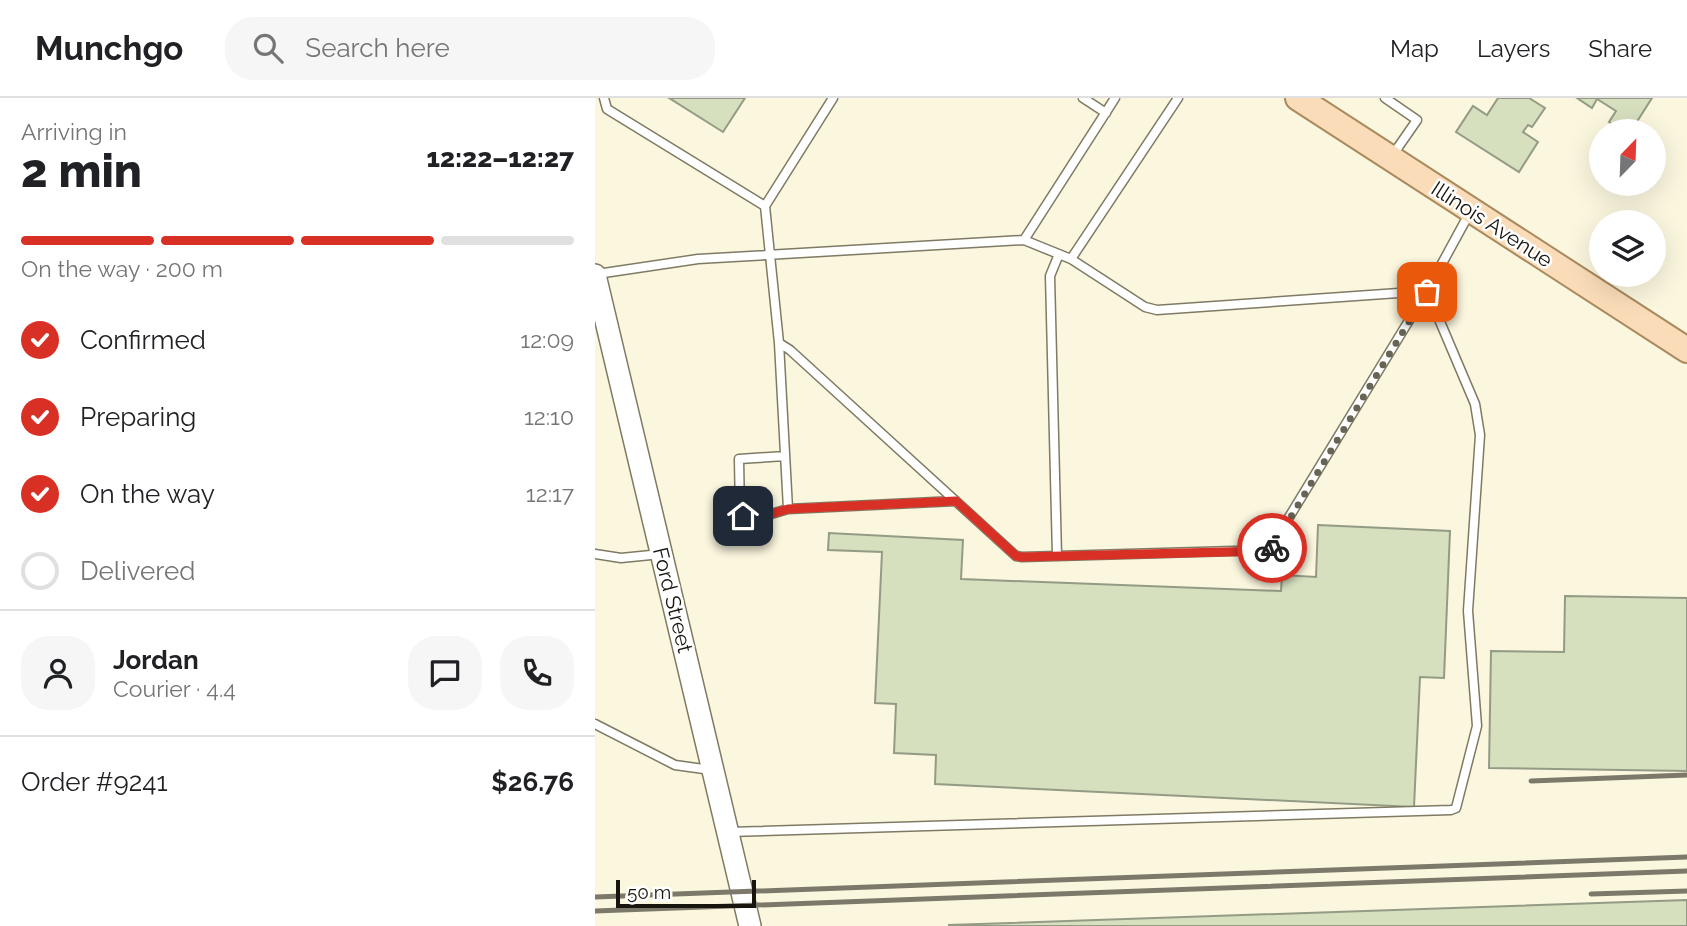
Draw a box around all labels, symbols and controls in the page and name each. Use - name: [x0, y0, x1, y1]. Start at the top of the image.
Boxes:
- search box: [225, 17, 715, 80]
- text: Munchgo: [35, 29, 183, 68]
- icon: search: [249, 29, 287, 67]
- text: Search here: [305, 33, 450, 63]
- text: Map: [1390, 34, 1439, 63]
- text: Layers: [1477, 34, 1550, 63]
- text: Share: [1588, 34, 1652, 63]
- text: Arriving in: [21, 118, 127, 145]
- north arrow: [1589, 119, 1666, 196]
- map controls: [1589, 119, 1666, 287]
- text: 12:22–12:27: [426, 143, 574, 173]
- text: 2 min: [21, 144, 142, 198]
- street label: Illinois Avenue: [1427, 176, 1557, 272]
- button: layers: [1589, 210, 1666, 287]
- text: On the way · 200 m: [21, 255, 223, 282]
- pin: [1397, 262, 1457, 322]
- icon: bag: [1408, 273, 1446, 311]
- icon: check: [21, 321, 59, 359]
- text: Confirmed: [80, 325, 206, 355]
- text: 12:09: [520, 326, 574, 353]
- icon: check: [21, 398, 59, 436]
- text: Preparing: [80, 402, 196, 432]
- text: 12:10: [524, 403, 574, 430]
- icon: check: [21, 475, 59, 513]
- text: On the way: [80, 479, 215, 509]
- text: 12:17: [526, 480, 574, 507]
- pin: [713, 486, 773, 546]
- icon: home: [724, 497, 762, 535]
- courier: [1237, 513, 1307, 583]
- icon: bike: [1253, 529, 1291, 567]
- street label: Ford Street: [648, 545, 698, 655]
- text: Delivered: [80, 556, 195, 586]
- button: person: [21, 636, 95, 710]
- button: chat: [408, 636, 482, 710]
- button: phone: [500, 636, 574, 710]
- text: Jordan: [113, 645, 199, 675]
- text: Courier · 4.4: [113, 675, 236, 702]
- text: Order #9241: [21, 767, 168, 797]
- text: $26.76: [491, 767, 574, 797]
- scale bar: [616, 877, 756, 909]
- text: 50 m: [627, 881, 671, 903]

